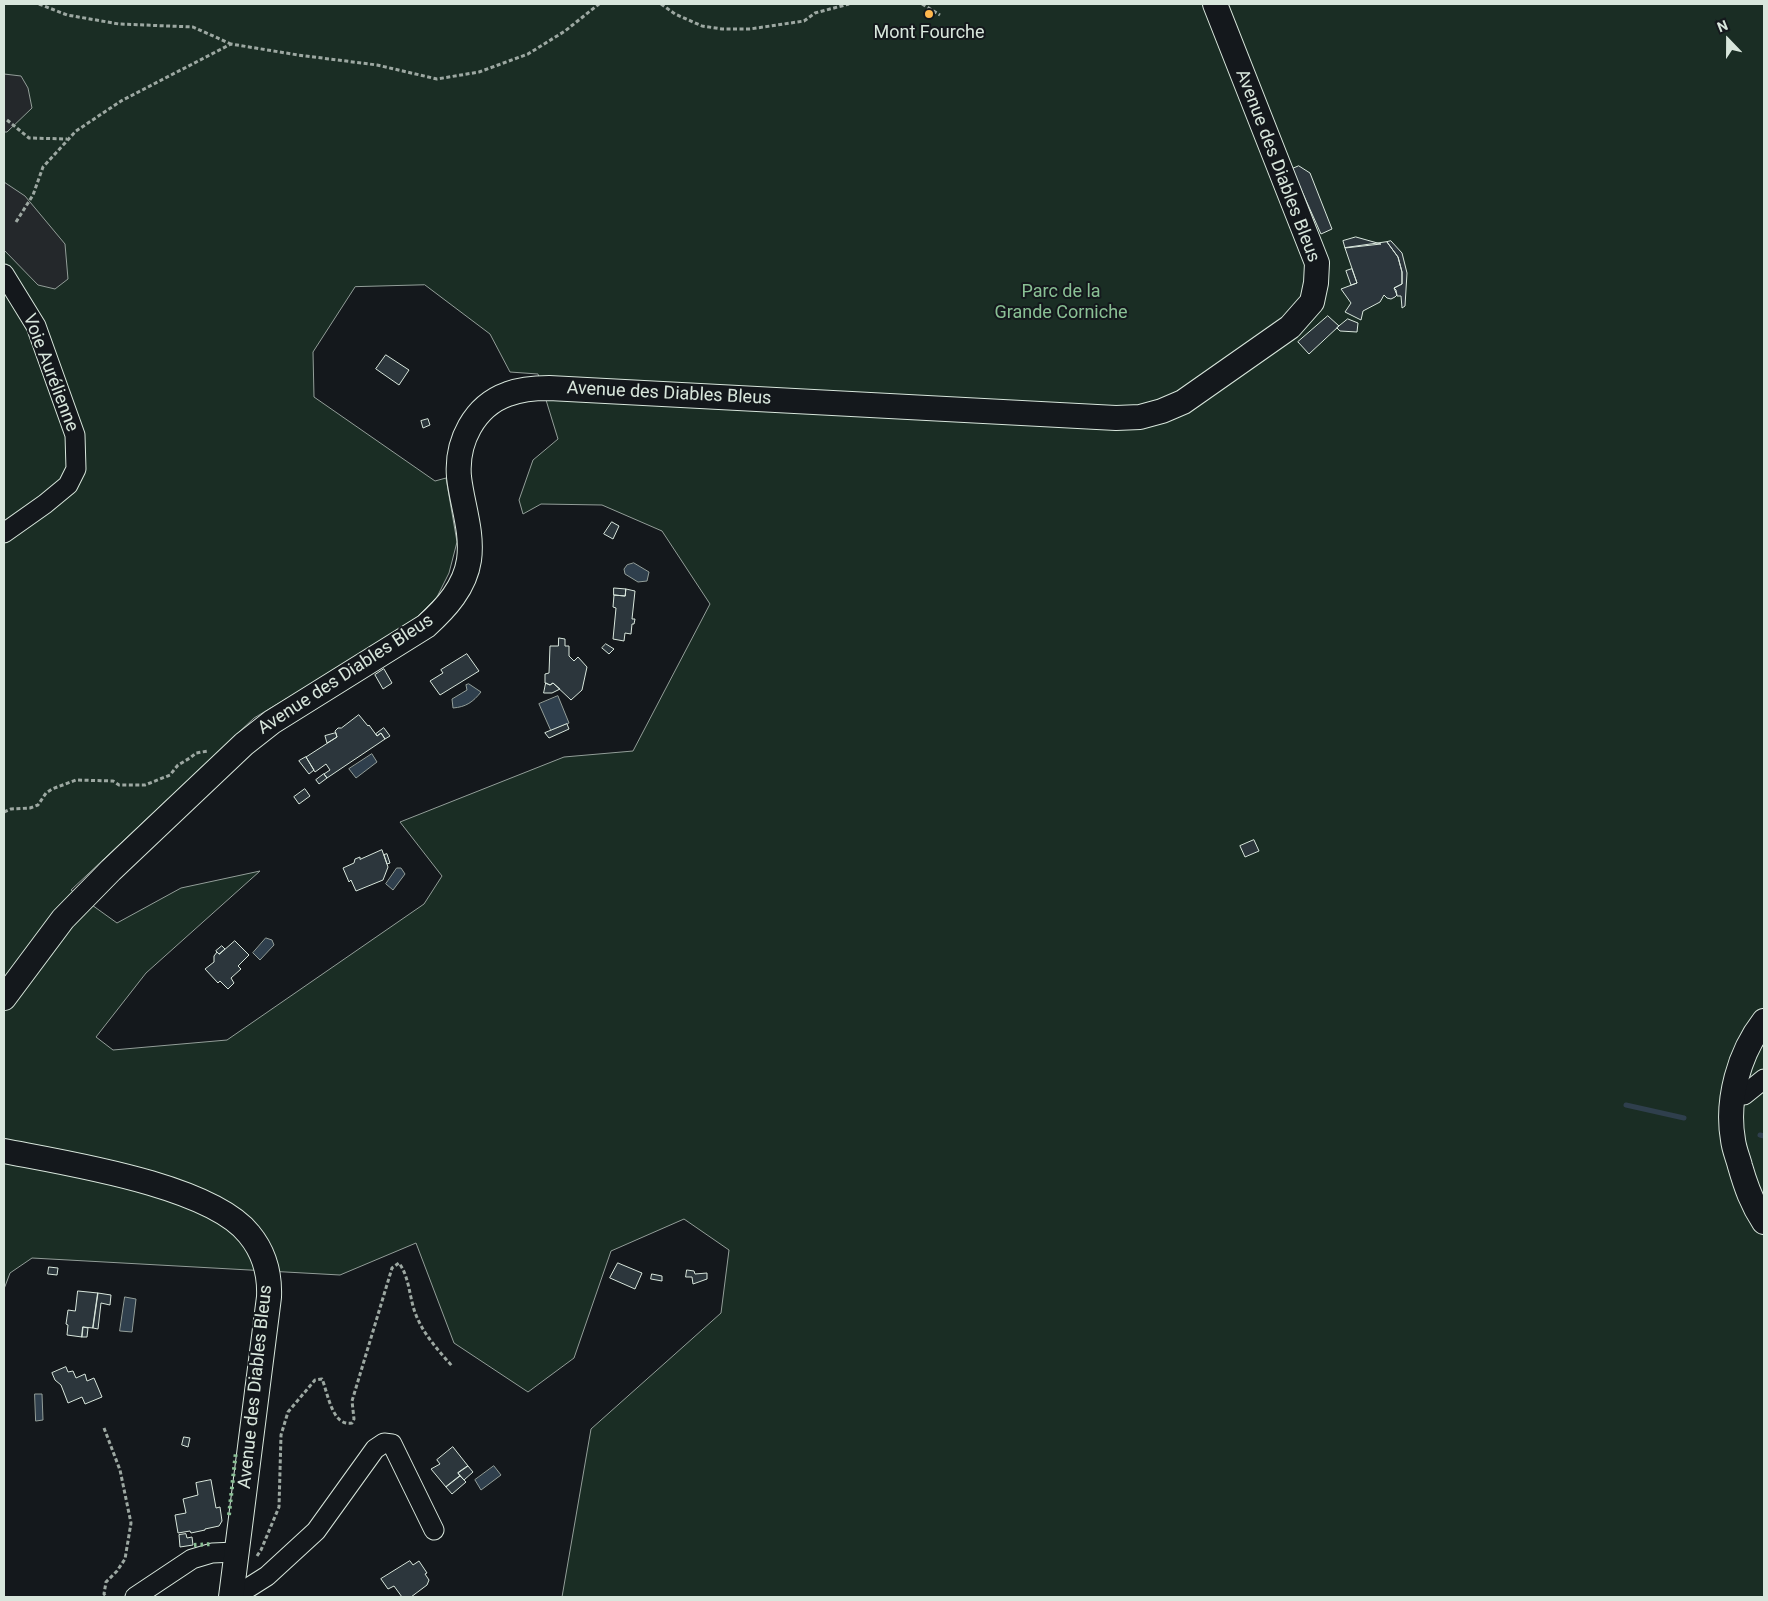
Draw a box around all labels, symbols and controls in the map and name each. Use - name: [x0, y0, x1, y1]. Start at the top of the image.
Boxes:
- marker: Mont Fourche: [923, 8, 935, 20]
- north arrow: [1703, 15, 1753, 65]
- text: N: [1715, 17, 1730, 35]
- place label: Mont Fourche: [873, 22, 985, 44]
- street label: Avenue des Diables Bleus: [1230, 66, 1324, 266]
- park label: Parc de la Grande Corniche: [994, 281, 1128, 324]
- street label: Voie Aurélienne: [18, 311, 82, 435]
- street label: Avenue des Diables Bleus: [566, 378, 772, 410]
- street label: Avenue des Diables Bleus: [254, 610, 438, 740]
- street label: Avenue des Diables Bleus: [235, 1284, 277, 1490]

